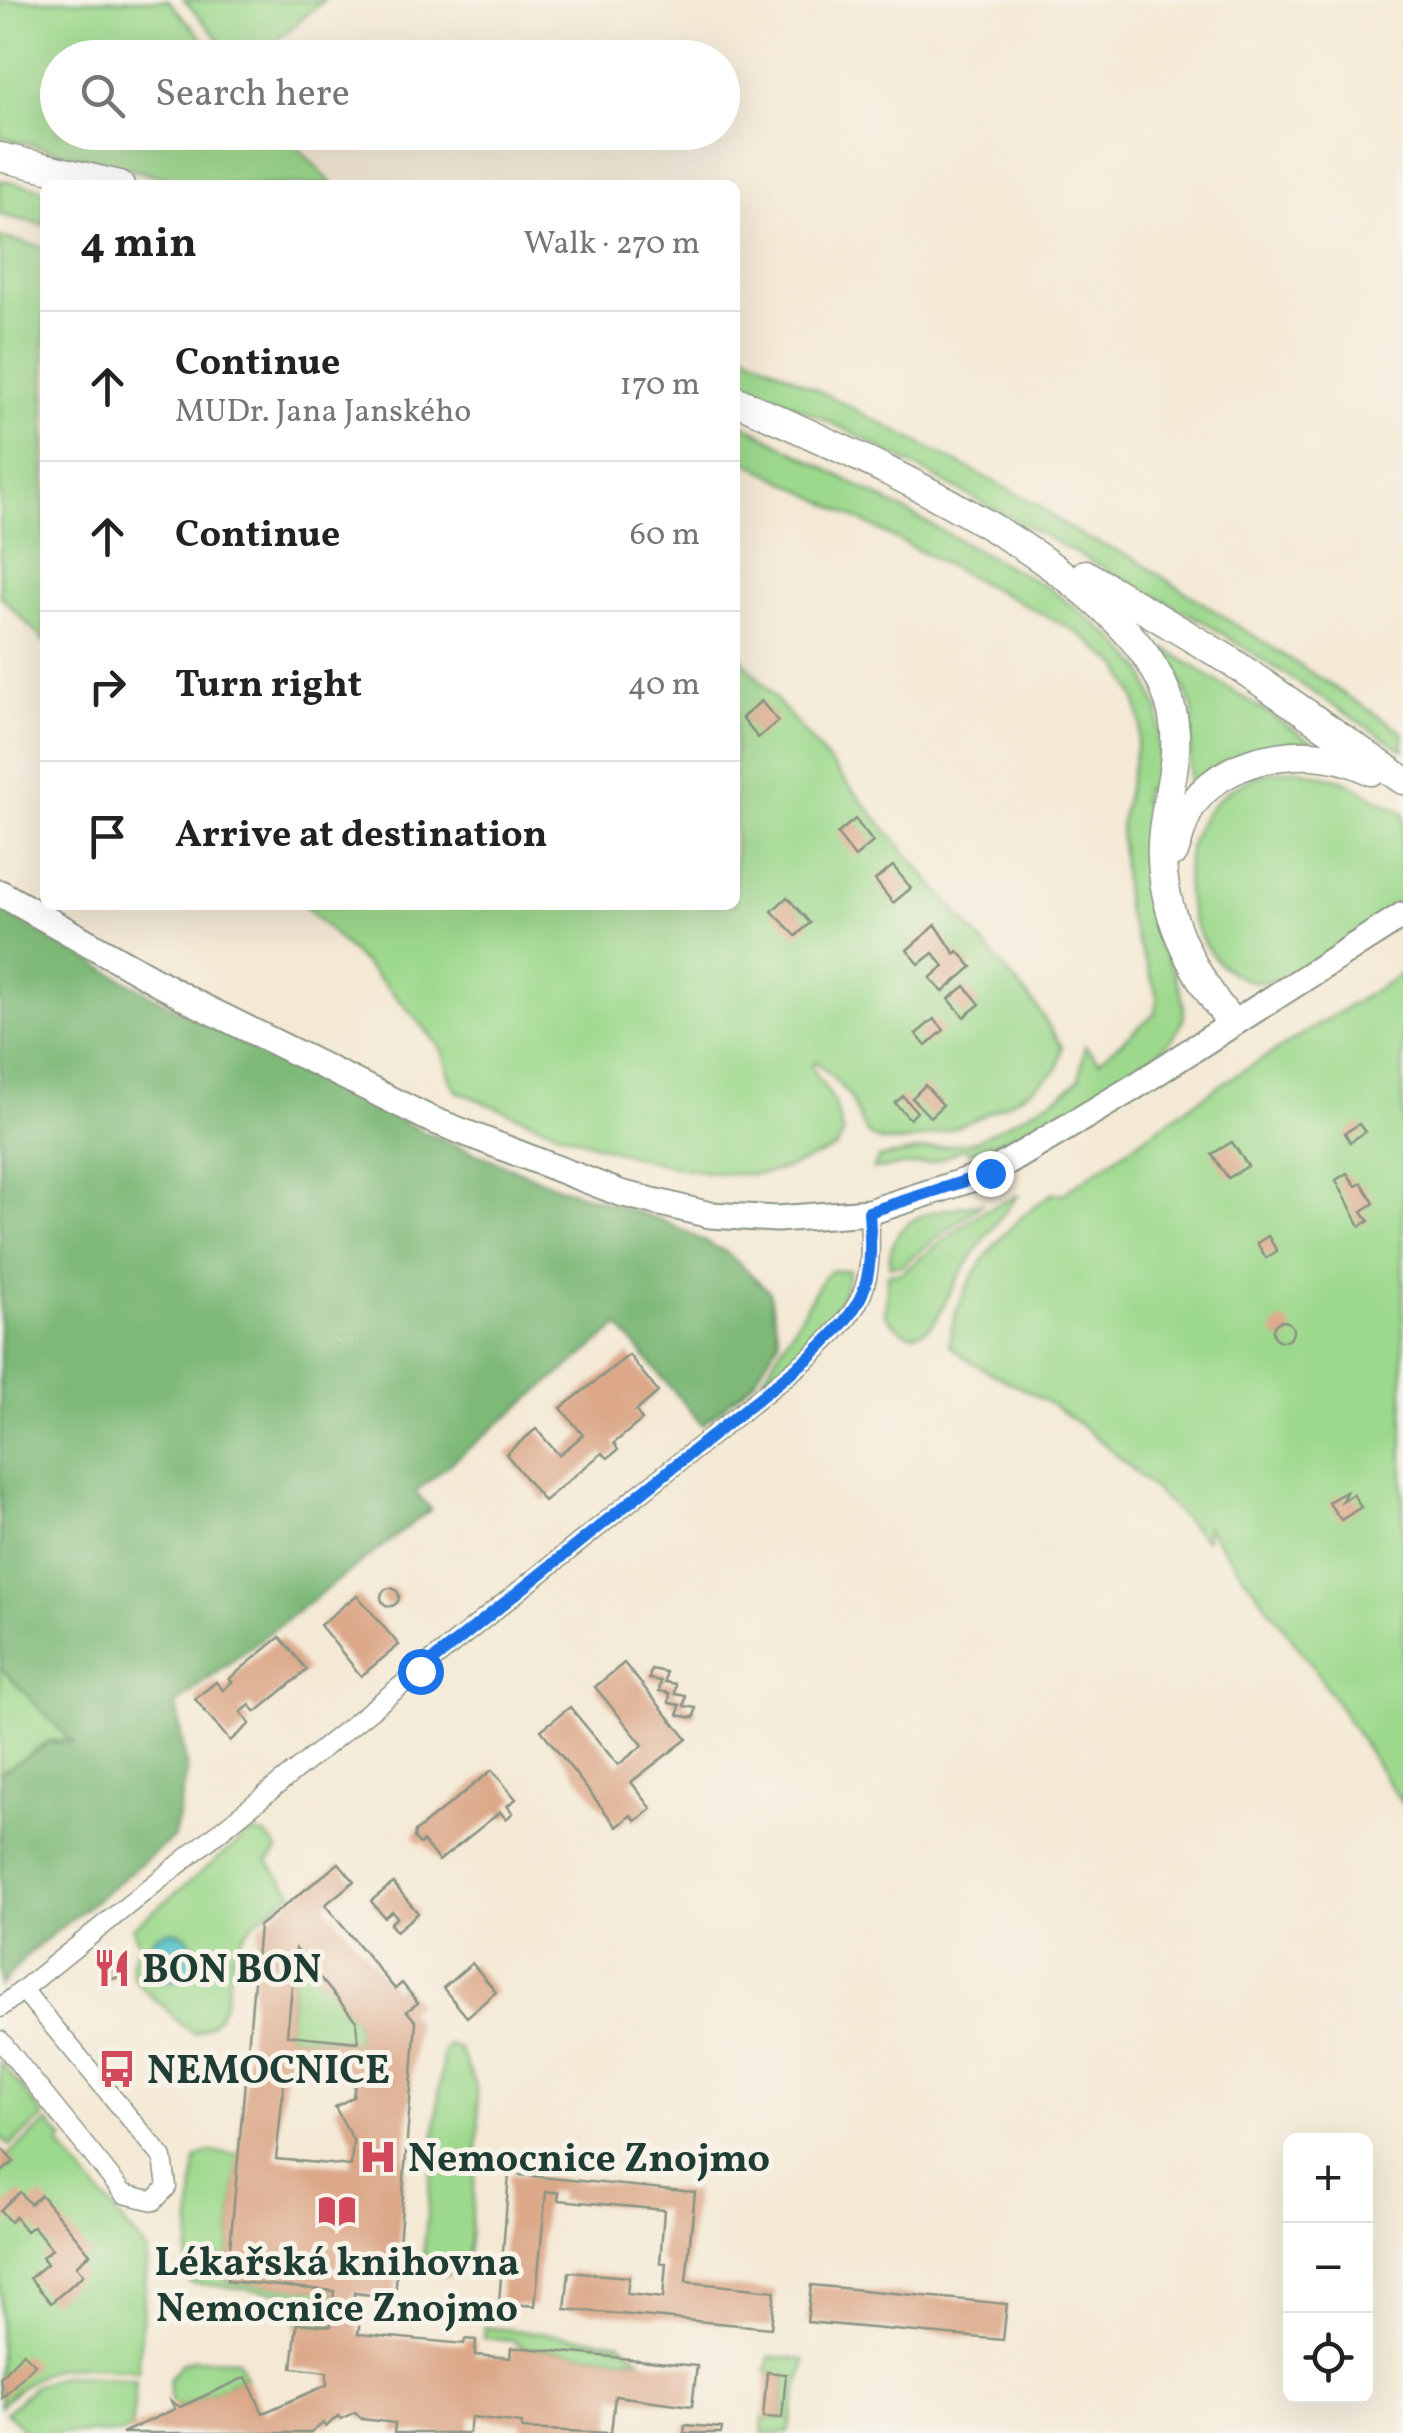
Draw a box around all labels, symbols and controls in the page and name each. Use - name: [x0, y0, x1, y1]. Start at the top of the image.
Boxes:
- search box: [40, 40, 740, 150]
- icon: search: [75, 68, 130, 123]
- text: Search here: [155, 69, 350, 122]
- text: 4 min: [80, 216, 197, 275]
- text: Walk · 270 m: [524, 223, 700, 267]
- text: Continue: [175, 338, 340, 391]
- icon: ahead: [80, 359, 135, 414]
- text: 170 m: [619, 364, 700, 408]
- text: MUDr. Jana Janského: [175, 391, 471, 435]
- icon: ahead: [80, 509, 135, 564]
- text: Continue: [175, 510, 340, 563]
- text: 60 m: [630, 514, 700, 558]
- icon: right: [80, 659, 135, 714]
- text: Turn right: [175, 660, 362, 713]
- text: 40 m: [628, 664, 700, 708]
- icon: arrive: [80, 809, 135, 864]
- text: Arrive at destination: [175, 810, 548, 863]
- route end: [968, 1151, 1014, 1197]
- route start: [398, 1649, 444, 1695]
- place label: BON BON: [142, 1944, 321, 2000]
- restaurant icon: BON BON: [91, 1947, 133, 1989]
- place label: NEMOCNICE: [147, 2045, 390, 2101]
- bus stop icon: NEMOCNICE: [96, 2048, 138, 2090]
- place label: Nemocnice Znojmo: [408, 2133, 770, 2189]
- map controls: [1283, 2133, 1373, 2403]
- button: +: [1283, 2133, 1373, 2223]
- hospital icon: Nemocnice Znojmo: [357, 2136, 399, 2178]
- library icon: Lékařská knihovna Nemocnice Znojmo: [316, 2190, 358, 2232]
- button: −: [1283, 2223, 1373, 2313]
- place label: Lékařská knihovna Nemocnice Znojmo: [154, 2237, 520, 2339]
- button: locate: [1283, 2313, 1373, 2403]

